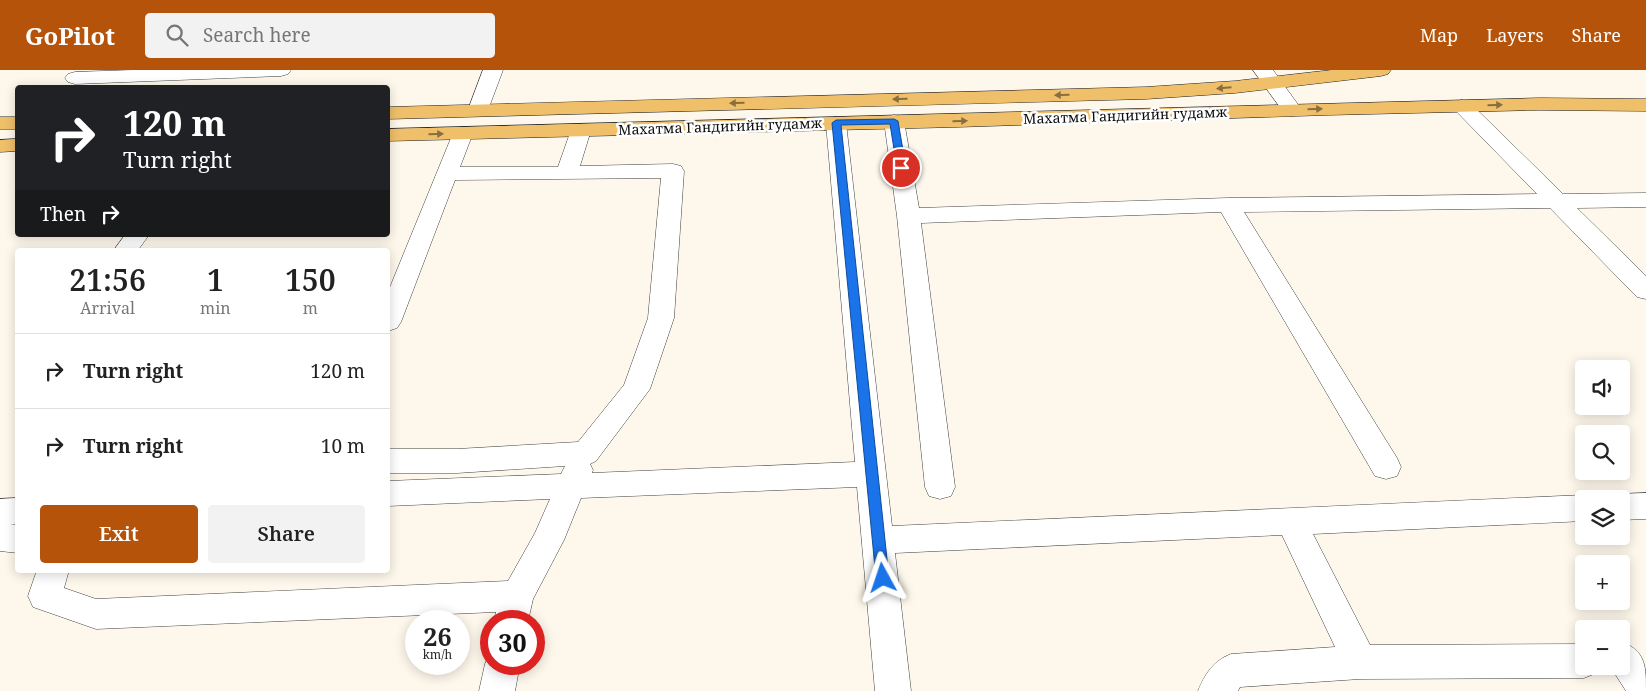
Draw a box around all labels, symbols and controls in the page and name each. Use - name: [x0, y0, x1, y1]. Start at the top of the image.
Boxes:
- search box: [145, 13, 495, 58]
- text: GoPilot: [25, 19, 115, 52]
- icon: search: [163, 21, 191, 49]
- text: Search here: [203, 22, 311, 48]
- text: Map: [1420, 23, 1458, 47]
- text: Layers: [1486, 23, 1544, 47]
- text: Share: [1572, 23, 1621, 47]
- one-way arrow: [1216, 84, 1232, 92]
- one-way arrow: [1054, 91, 1070, 99]
- one-way arrow: [891, 95, 907, 103]
- text: 120 m: [123, 99, 226, 146]
- one-way arrow: [729, 100, 745, 108]
- one-way arrow: [1487, 101, 1503, 109]
- street label: Махатма Гандигийн гудамж: [1023, 102, 1228, 128]
- icon: right: [40, 105, 105, 170]
- one-way arrow: [1307, 105, 1323, 113]
- street label: Махатма Гандигийн гудамж: [618, 113, 823, 139]
- one-way arrow: [952, 117, 968, 125]
- one-way arrow: [428, 130, 444, 138]
- text: Turn right: [123, 144, 232, 174]
- pin: [880, 147, 922, 189]
- icon: arrive: [887, 154, 915, 182]
- icon: right: [96, 200, 124, 228]
- text: Then: [40, 201, 86, 227]
- text: 21:56: [69, 259, 146, 300]
- text: 1: [207, 259, 224, 300]
- text: 150: [285, 259, 336, 300]
- text: Arrival: [80, 297, 135, 319]
- text: min: [200, 297, 231, 319]
- text: m: [303, 297, 318, 319]
- icon: right: [40, 357, 68, 385]
- text: Turn right: [83, 358, 183, 384]
- text: 120 m: [310, 358, 365, 384]
- map controls: [1575, 360, 1630, 675]
- button: sound: [1575, 360, 1630, 415]
- button: search: [1575, 425, 1630, 480]
- icon: right: [40, 432, 68, 460]
- text: Turn right: [83, 433, 183, 459]
- text: 10 m: [321, 433, 365, 459]
- button: layers: [1575, 490, 1630, 545]
- button: Exit: [40, 505, 198, 563]
- button: Share: [208, 505, 365, 563]
- position arrow: [856, 551, 908, 603]
- button: +: [1575, 555, 1630, 610]
- speed limit sign: 30: [480, 610, 545, 675]
- text: 26: [423, 619, 452, 653]
- button: −: [1575, 620, 1630, 675]
- text: km/h: [423, 646, 452, 663]

